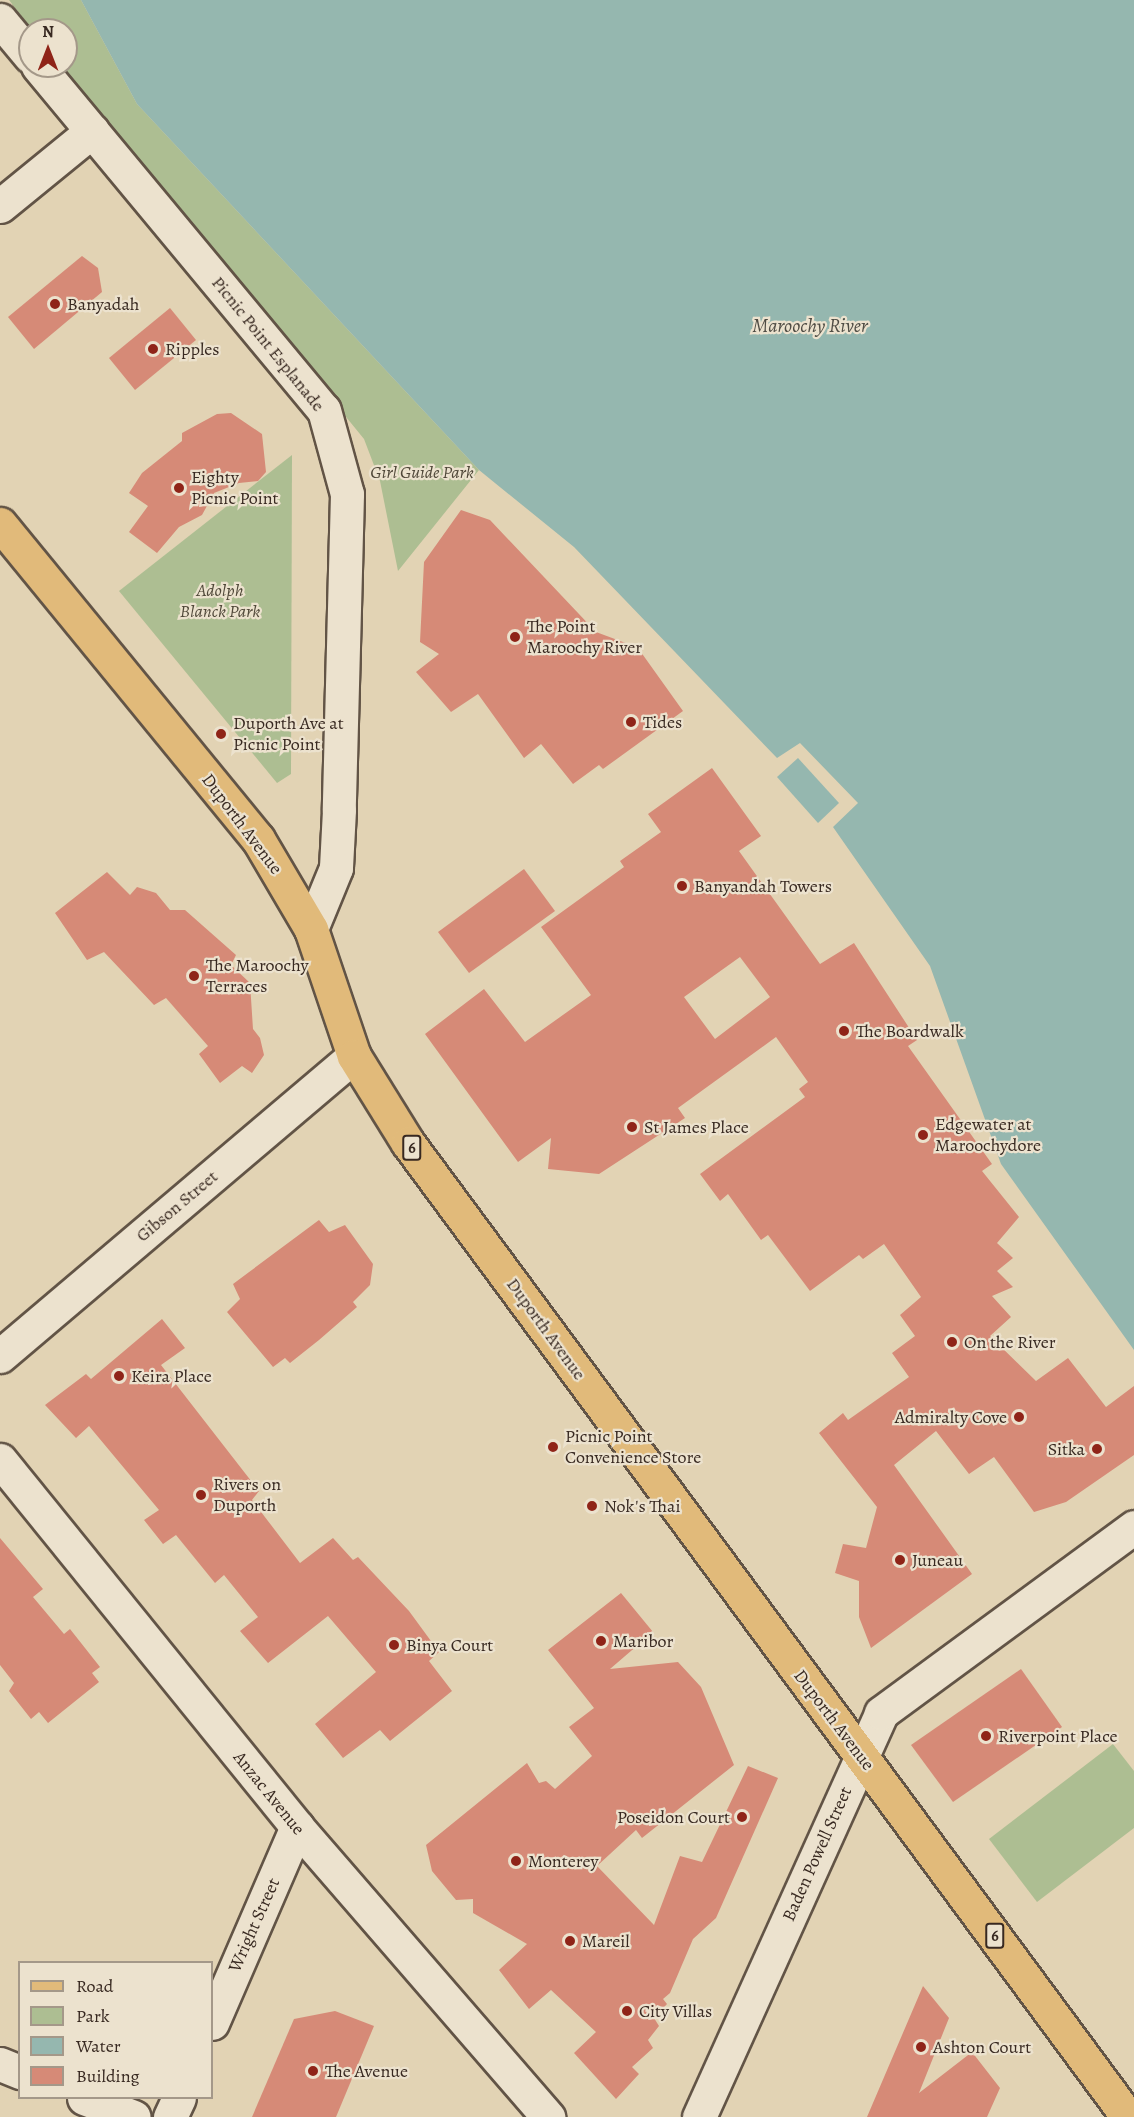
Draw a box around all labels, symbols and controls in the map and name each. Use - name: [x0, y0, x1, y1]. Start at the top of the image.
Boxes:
- north arrow: [18, 18, 78, 78]
- text: N: [42, 21, 54, 43]
- street label: Picnic Point Esplanade: [207, 272, 329, 416]
- place label: Banyadah: [67, 293, 139, 315]
- marker: Banyadah: [48, 297, 62, 311]
- water label: Maroochy River: [752, 313, 868, 337]
- place label: Ripples: [165, 338, 220, 360]
- marker: Ripples: [146, 342, 160, 356]
- park label: Girl Guide Park: [370, 461, 474, 483]
- place label: Eighty Picnic Point: [191, 467, 279, 510]
- marker: Eighty Picnic Point: [172, 481, 186, 495]
- park label: Adolph Blanck Park: [180, 580, 260, 622]
- place label: The Point Maroochy River: [527, 616, 642, 658]
- marker: The Point Maroochy River: [508, 630, 522, 644]
- place label: Tides: [643, 711, 682, 733]
- place label: Duporth Ave at Picnic Point: [233, 713, 344, 756]
- marker: Tides: [624, 715, 638, 729]
- marker: Duporth Ave at Picnic Point: [214, 727, 228, 741]
- street label: Duporth Avenue: [197, 769, 287, 879]
- place label: Banyandah Towers: [694, 875, 832, 897]
- marker: Banyandah Towers: [675, 879, 689, 893]
- place label: The Maroochy Terraces: [206, 955, 308, 998]
- marker: The Maroochy Terraces: [187, 969, 201, 983]
- place label: The Boardwalk: [856, 1020, 964, 1042]
- marker: The Boardwalk: [837, 1024, 851, 1038]
- place label: Edgewater at Maroochydore: [935, 1114, 1041, 1156]
- place label: St James Place: [644, 1116, 749, 1138]
- marker: St James Place: [625, 1120, 639, 1134]
- marker: Edgewater at Maroochydore: [916, 1128, 930, 1142]
- road number: 6: [402, 1135, 422, 1161]
- street label: Gibson Street: [132, 1166, 222, 1246]
- street label: Duporth Avenue: [502, 1274, 590, 1384]
- place label: On the River: [964, 1331, 1056, 1353]
- marker: On the River: [945, 1335, 959, 1349]
- place label: Keira Place: [131, 1365, 212, 1387]
- marker: Keira Place: [112, 1369, 126, 1383]
- place label: Admiralty Cove: [895, 1406, 1007, 1428]
- marker: Admiralty Cove: [1012, 1410, 1026, 1424]
- place label: Picnic Point Convenience Store: [565, 1426, 701, 1468]
- place label: Sitka: [1048, 1438, 1085, 1460]
- marker: Picnic Point Convenience Store: [546, 1440, 560, 1454]
- marker: Sitka: [1090, 1442, 1104, 1456]
- place label: Rivers on Duporth: [213, 1474, 281, 1516]
- marker: Rivers on Duporth: [194, 1488, 208, 1502]
- place label: Nok's Thai: [604, 1495, 680, 1517]
- marker: Nok's Thai: [585, 1499, 599, 1513]
- place label: Juneau: [912, 1549, 963, 1571]
- marker: Juneau: [893, 1553, 907, 1567]
- place label: Maribor: [613, 1630, 673, 1652]
- place label: Binya Court: [406, 1634, 493, 1656]
- marker: Maribor: [594, 1634, 608, 1648]
- marker: Binya Court: [387, 1638, 401, 1652]
- street label: Duporth Avenue: [789, 1665, 879, 1775]
- place label: Riverpoint Place: [998, 1725, 1118, 1747]
- marker: Riverpoint Place: [979, 1729, 993, 1743]
- street label: Anzac Avenue: [229, 1747, 309, 1839]
- street label: Baden Powell Street: [778, 1783, 856, 1925]
- place label: Poseidon Court: [617, 1806, 730, 1828]
- marker: Poseidon Court: [735, 1810, 749, 1824]
- place label: Monterey: [528, 1850, 599, 1872]
- marker: Monterey: [509, 1854, 523, 1868]
- street label: Wright Street: [224, 1875, 284, 1975]
- road number: 6: [984, 1923, 1006, 1949]
- place label: Mareil: [582, 1930, 630, 1952]
- marker: Mareil: [563, 1934, 577, 1948]
- legend: [18, 1961, 213, 2099]
- text: Road: [76, 1974, 113, 1998]
- place label: City Villas: [639, 2000, 712, 2022]
- text: Park: [76, 2004, 110, 2028]
- marker: City Villas: [620, 2004, 634, 2018]
- text: Water: [76, 2034, 121, 2058]
- place label: Ashton Court: [933, 2036, 1031, 2058]
- marker: Ashton Court: [914, 2040, 928, 2054]
- place label: The Avenue: [325, 2060, 408, 2082]
- text: Building: [76, 2064, 140, 2088]
- marker: The Avenue: [306, 2064, 320, 2078]

